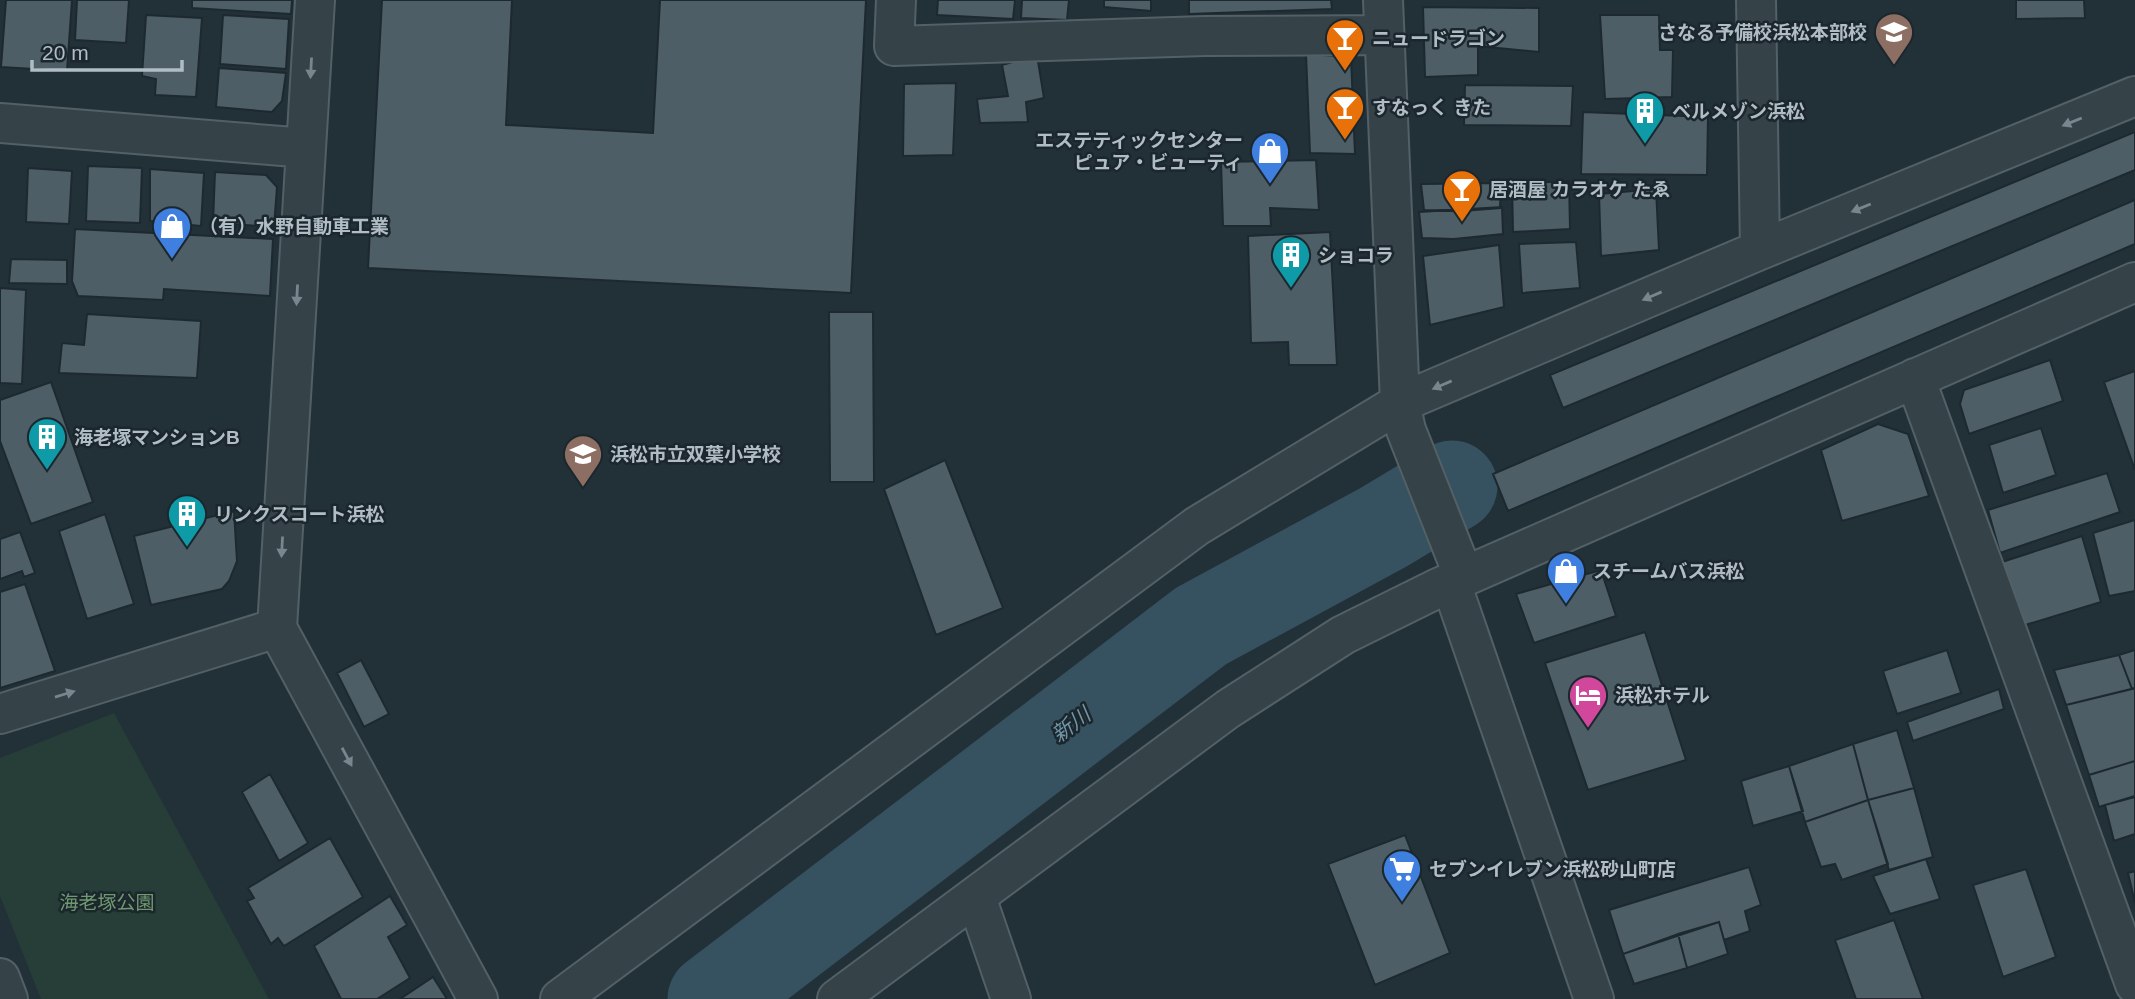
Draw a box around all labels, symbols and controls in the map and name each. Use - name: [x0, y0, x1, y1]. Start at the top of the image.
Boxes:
- school or university icon: さなる予備校浜松本部校: [1873, 11, 1915, 66]
- bar icon: ニュードラゴン: [1324, 17, 1366, 72]
- place label: さなる予備校浜松本部校: [1658, 22, 1867, 43]
- scale bar: [32, 28, 182, 72]
- place label: ニュードラゴン: [1372, 28, 1505, 49]
- text: 20 m: [42, 41, 89, 64]
- one-way arrow: [305, 57, 316, 79]
- bar icon: すなっく きた: [1324, 86, 1366, 141]
- building icon: ベルメゾン浜松: [1624, 90, 1666, 145]
- place label: すなっく きた: [1372, 97, 1491, 118]
- place label: ベルメゾン浜松: [1672, 101, 1805, 122]
- one-way arrow: [2061, 116, 2082, 127]
- place label: エステティックセンター ピュア・ビューティ: [1035, 130, 1243, 173]
- shop icon: エステティックセンター ピュア・ビューティ: [1249, 130, 1291, 185]
- bar icon: 居酒屋 カラオケ たゑ: [1441, 168, 1483, 223]
- place label: 居酒屋 カラオケ たゑ: [1489, 179, 1671, 200]
- one-way arrow: [1851, 202, 1872, 213]
- shop icon: （有）水野自動車工業: [151, 205, 193, 260]
- place label: （有）水野自動車工業: [199, 216, 389, 237]
- building icon: ショコラ: [1270, 234, 1312, 289]
- place label: ショコラ: [1318, 245, 1394, 266]
- one-way arrow: [292, 284, 303, 306]
- one-way arrow: [1641, 291, 1662, 302]
- one-way arrow: [1432, 380, 1453, 391]
- building icon: 海老塚マンションB: [26, 416, 68, 471]
- place label: 海老塚マンションB: [74, 427, 240, 448]
- school or university icon: 浜松市立双葉小学校: [562, 433, 604, 488]
- place label: 浜松市立双葉小学校: [610, 444, 781, 465]
- building icon: リンクスコート浜松: [166, 493, 208, 548]
- place label: リンクスコート浜松: [214, 504, 384, 525]
- one-way arrow: [276, 536, 287, 558]
- shop icon: スチームバス浜松: [1545, 550, 1587, 605]
- place label: スチームバス浜松: [1593, 561, 1744, 582]
- hotel icon: 浜松ホテル: [1567, 674, 1609, 729]
- place label: 浜松ホテル: [1615, 685, 1710, 706]
- one-way arrow: [55, 689, 76, 699]
- water label: 新川: [1047, 702, 1096, 746]
- one-way arrow: [341, 747, 353, 766]
- supermarket icon: セブンイレブン浜松砂山町店: [1381, 848, 1423, 903]
- place label: セブンイレブン浜松砂山町店: [1429, 859, 1676, 880]
- park label: 海老塚公園: [59, 892, 155, 913]

